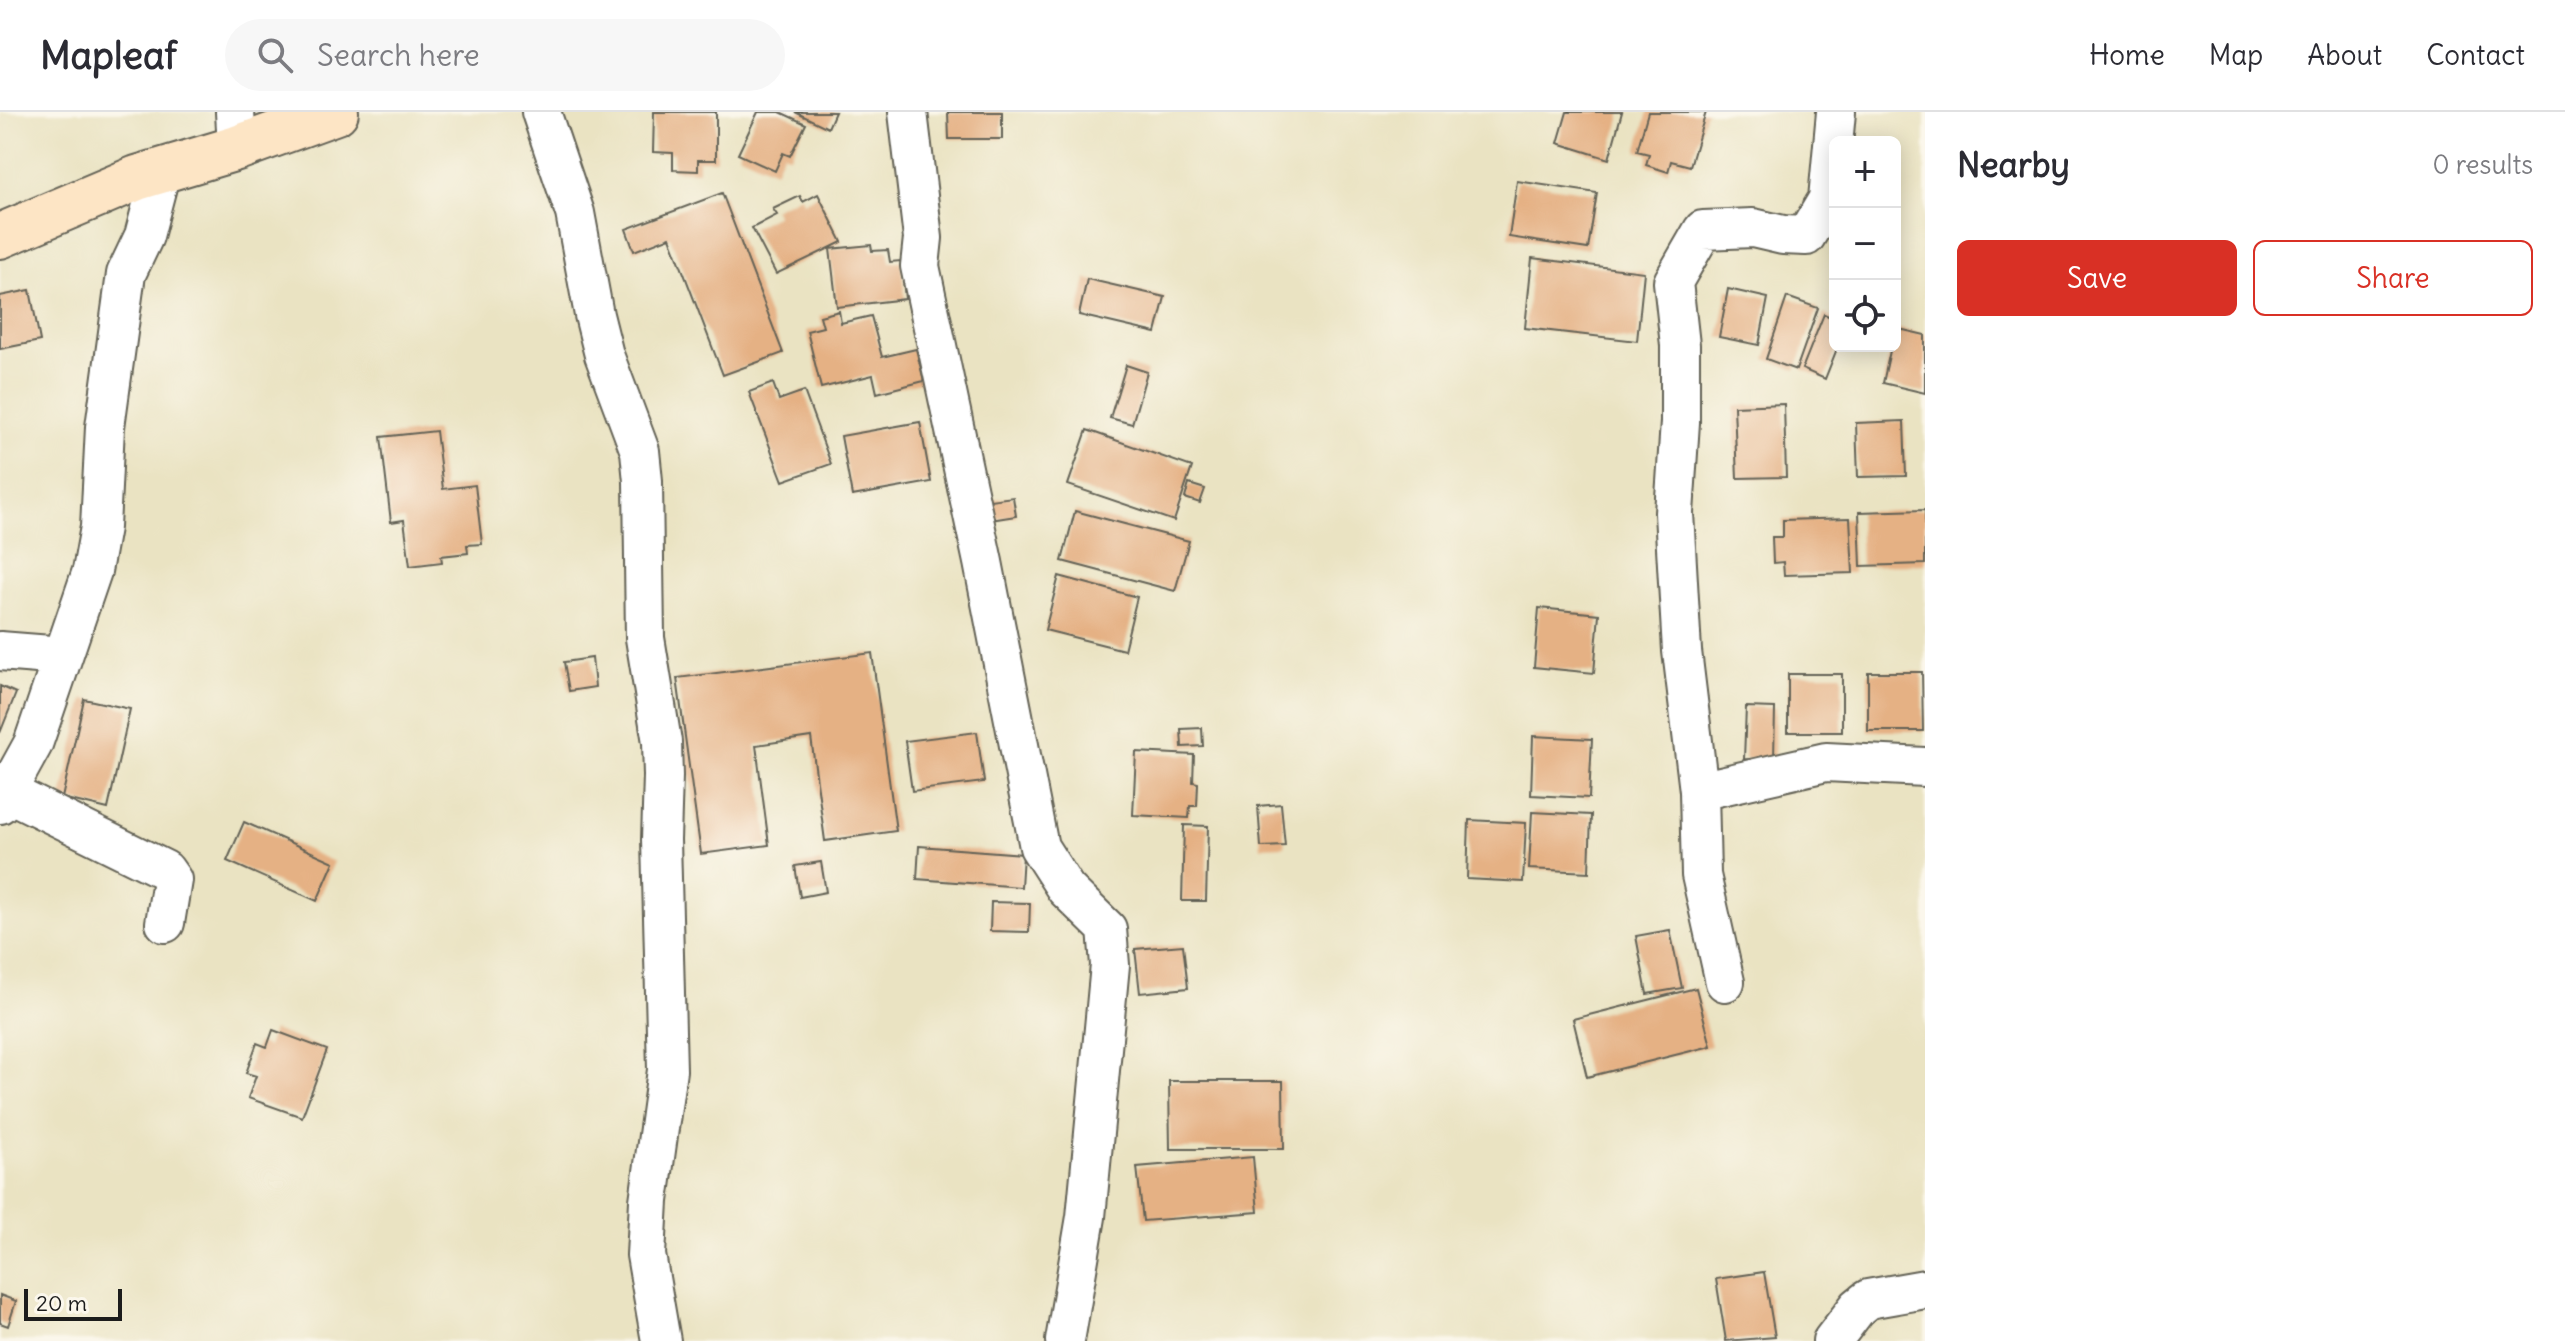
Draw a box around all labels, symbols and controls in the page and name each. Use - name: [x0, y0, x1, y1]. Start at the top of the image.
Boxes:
- search box: [225, 19, 785, 91]
- text: Mapleaf: [40, 32, 177, 79]
- icon: search: [253, 33, 297, 77]
- text: Search here: [317, 36, 480, 74]
- text: Home: [2089, 37, 2165, 73]
- text: Map: [2209, 37, 2263, 73]
- text: About: [2307, 37, 2382, 73]
- text: Contact: [2426, 37, 2525, 73]
- map controls: [1829, 136, 1901, 352]
- button: +: [1829, 136, 1901, 208]
- text: Nearby: [1957, 143, 2070, 186]
- text: 0 results: [2432, 148, 2533, 181]
- button: −: [1829, 208, 1901, 280]
- button: Save: [1957, 240, 2237, 316]
- button: Share: [2253, 240, 2533, 316]
- button: locate: [1829, 280, 1901, 352]
- scale bar: [24, 1285, 122, 1321]
- text: 20 m: [36, 1289, 87, 1317]

